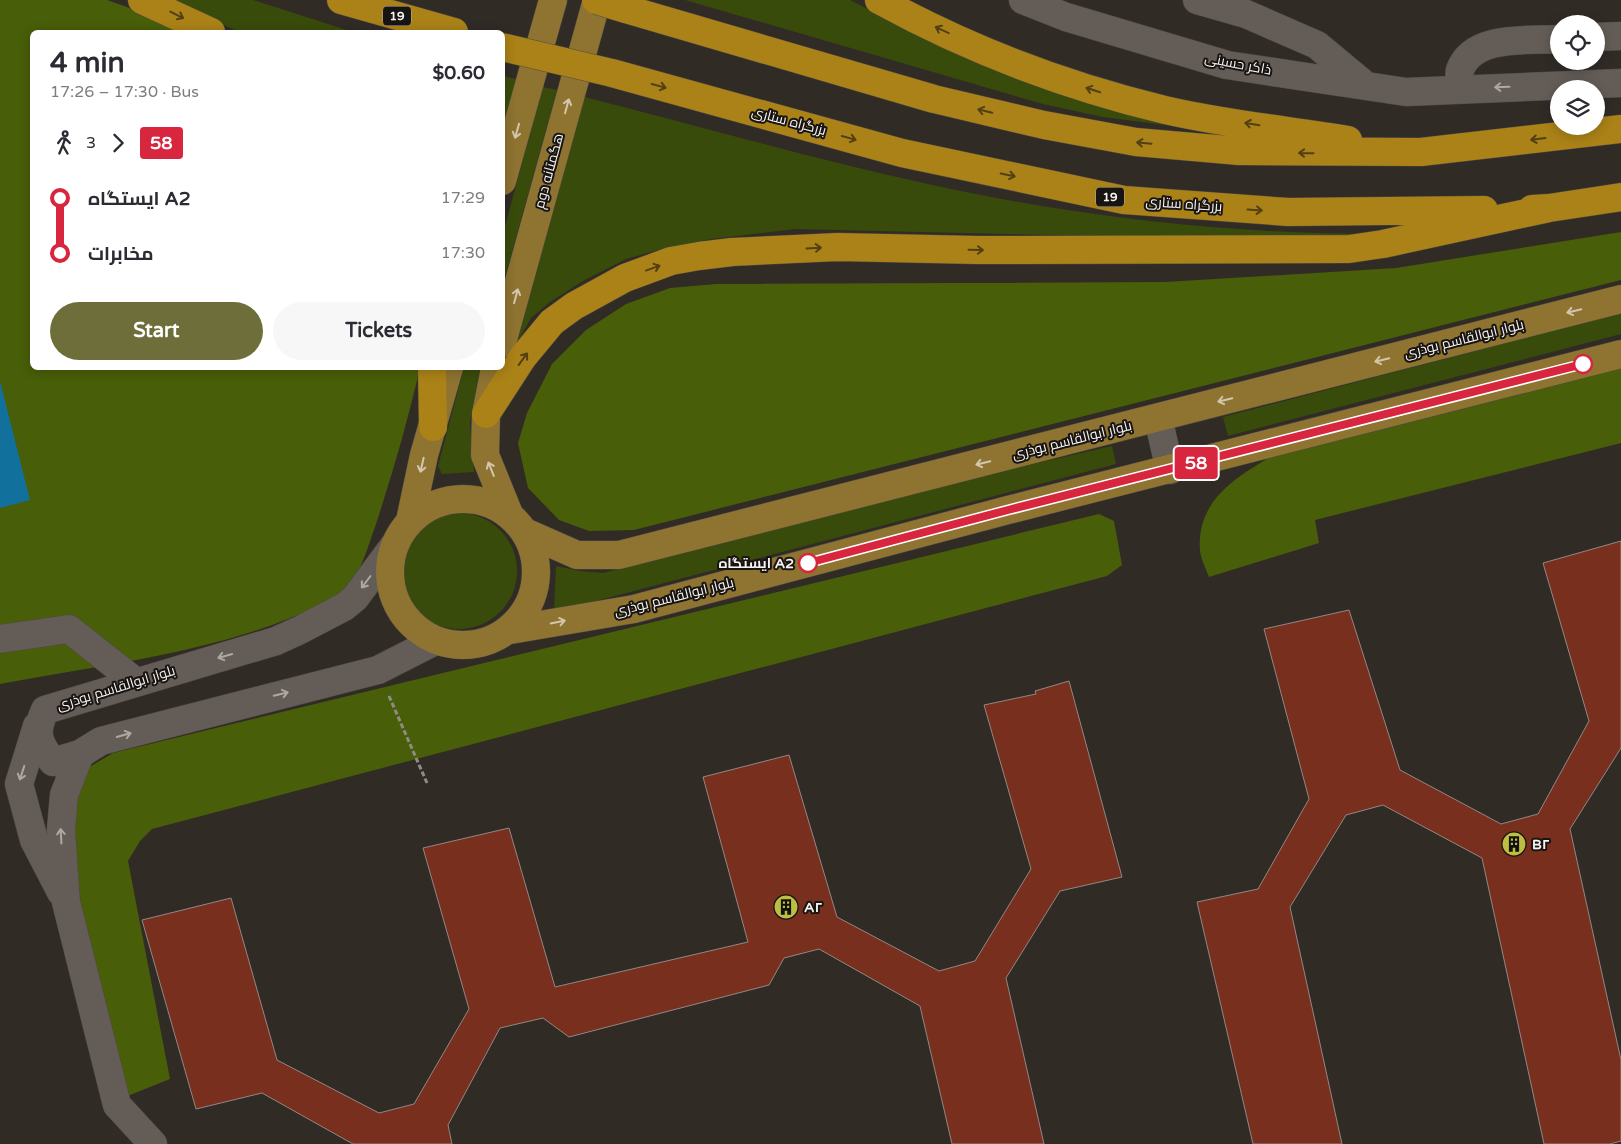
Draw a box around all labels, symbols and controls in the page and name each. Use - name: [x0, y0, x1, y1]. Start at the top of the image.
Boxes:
- road number: 19: [383, 7, 411, 26]
- one-way arrow: [169, 10, 184, 20]
- map controls: [1550, 15, 1605, 135]
- button: locate: [1550, 15, 1605, 70]
- one-way arrow: [935, 25, 950, 35]
- text: 4 min: [50, 46, 125, 80]
- street label: ذاکر حسینی: [1203, 49, 1273, 79]
- text: $0.60: [433, 62, 485, 84]
- button: layers: [1550, 80, 1605, 135]
- one-way arrow: [651, 81, 667, 91]
- text: 17:26 – 17:30 · Bus: [50, 82, 199, 102]
- one-way arrow: [1495, 83, 1511, 92]
- one-way arrow: [1086, 85, 1102, 95]
- one-way arrow: [563, 98, 573, 114]
- street label: بزرگراه ستاری: [750, 103, 828, 139]
- one-way arrow: [977, 106, 993, 115]
- one-way arrow: [1244, 119, 1260, 129]
- one-way arrow: [511, 123, 521, 139]
- icon: walk: [50, 129, 78, 157]
- icon: forward: [104, 129, 132, 157]
- street label: هگمتانه دوم: [531, 131, 568, 211]
- text: 58: [150, 132, 173, 154]
- text: 3: [86, 133, 96, 153]
- one-way arrow: [841, 134, 857, 144]
- one-way arrow: [1530, 134, 1546, 144]
- one-way arrow: [1136, 138, 1152, 148]
- one-way arrow: [1298, 148, 1314, 158]
- one-way arrow: [999, 171, 1015, 180]
- text: ایستگاه A2: [88, 188, 191, 210]
- text: 17:29: [441, 188, 485, 208]
- road number: 19: [1096, 188, 1124, 206]
- street label: بزرگراه ستاری: [1145, 193, 1223, 215]
- one-way arrow: [1246, 205, 1262, 215]
- text: مخابرات: [88, 243, 153, 265]
- text: 17:30: [441, 243, 485, 263]
- one-way arrow: [806, 244, 822, 253]
- one-way arrow: [968, 245, 984, 255]
- one-way arrow: [645, 263, 661, 272]
- one-way arrow: [512, 289, 521, 305]
- button: Start: [50, 302, 263, 360]
- button: Tickets: [273, 302, 485, 360]
- one-way arrow: [1566, 307, 1582, 316]
- street label: بلوار ابوالقاسم بوذری: [1402, 316, 1526, 363]
- one-way arrow: [518, 352, 528, 366]
- unlabelled marker: [1573, 354, 1593, 374]
- one-way arrow: [1375, 356, 1391, 365]
- one-way arrow: [1218, 396, 1234, 405]
- street label: بلوار ابوالقاسم بوذری: [1010, 417, 1134, 464]
- line badge: 58: [1174, 447, 1218, 479]
- text: 58: [1185, 452, 1207, 474]
- one-way arrow: [417, 457, 426, 473]
- one-way arrow: [975, 458, 991, 468]
- one-way arrow: [486, 462, 495, 477]
- marker: ایستگاه A2: [798, 553, 818, 573]
- place label: ایستگاه A2: [718, 555, 794, 572]
- street label: بلوار ابوالقاسم بوذری: [612, 574, 736, 621]
- one-way arrow: [361, 575, 372, 588]
- one-way arrow: [549, 617, 565, 626]
- one-way arrow: [218, 651, 234, 661]
- street label: بلوار ابوالقاسم بوذری: [55, 662, 177, 715]
- one-way arrow: [273, 689, 289, 699]
- one-way arrow: [116, 729, 132, 739]
- one-way arrow: [17, 764, 27, 780]
- one-way arrow: [57, 828, 66, 844]
- building icon: B۲: [1501, 831, 1527, 857]
- place label: B۲: [1532, 836, 1550, 853]
- building icon: A۲: [773, 894, 799, 920]
- place label: A۲: [804, 899, 822, 916]

